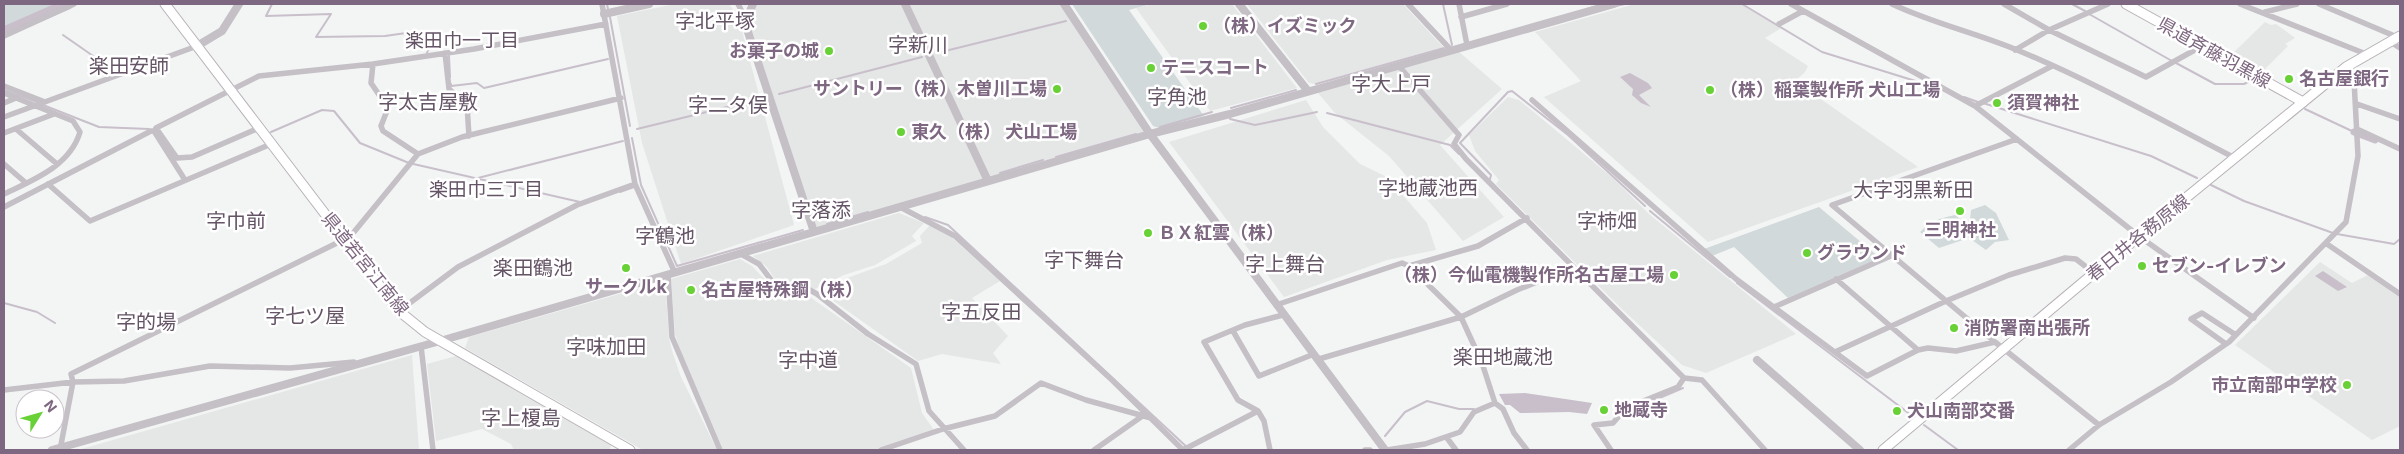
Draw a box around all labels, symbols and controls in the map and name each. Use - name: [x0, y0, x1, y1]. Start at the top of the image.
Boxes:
- district label: 字北平塚: [675, 9, 755, 33]
- street label: 県道斉藤羽黒線: [2154, 13, 2274, 92]
- place label: （株）イズミック: [1213, 15, 1356, 36]
- marker: （株）イズミック: [1197, 20, 1209, 32]
- district label: 楽田巾一丁目: [405, 29, 519, 52]
- district label: 字新川: [888, 33, 948, 57]
- place label: お菓子の城: [729, 40, 819, 61]
- marker: お菓子の城: [823, 45, 835, 57]
- district label: 楽田安師: [89, 54, 169, 78]
- place label: テニスコート: [1161, 57, 1269, 78]
- marker: テニスコート: [1145, 62, 1157, 74]
- place label: 名古屋銀行: [2299, 68, 2389, 89]
- district label: 字大上戸: [1351, 72, 1431, 96]
- marker: 名古屋銀行: [2283, 73, 2295, 85]
- place label: サントリー（株）木曽川工場: [813, 78, 1047, 99]
- place label: （株）稲葉製作所 犬山工場: [1720, 79, 1940, 100]
- marker: サントリー（株）木曽川工場: [1051, 83, 1063, 95]
- marker: （株）稲葉製作所 犬山工場: [1704, 84, 1716, 96]
- district label: 字角池: [1147, 85, 1207, 109]
- district label: 字太吉屋敷: [378, 90, 478, 114]
- place label: 須賀神社: [2007, 92, 2079, 113]
- district label: 字二タ俣: [688, 93, 768, 117]
- marker: 須賀神社: [1991, 97, 2003, 109]
- place label: 東久（株） 犬山工場: [911, 121, 1077, 142]
- marker: 東久（株） 犬山工場: [895, 126, 907, 138]
- district label: 字地蔵池西: [1378, 176, 1478, 200]
- district label: 楽田巾三丁目: [429, 178, 543, 201]
- district label: 大字羽黒新田: [1853, 178, 1973, 202]
- street label: 春日井各務原線: [2082, 190, 2193, 285]
- district label: 字落添: [791, 198, 851, 222]
- marker: 三明神社: [1954, 205, 1966, 217]
- street label: 県道若宮江南線: [318, 208, 413, 319]
- district label: 字巾前: [206, 209, 266, 233]
- district label: 字柿畑: [1577, 209, 1637, 233]
- place label: 三明神社: [1924, 219, 1996, 240]
- place label: ＢＸ紅雲（株）: [1158, 222, 1284, 243]
- district label: 字鶴池: [635, 224, 695, 248]
- marker: ＢＸ紅雲（株）: [1142, 227, 1154, 239]
- place label: グラウンド: [1817, 242, 1907, 263]
- marker: グラウンド: [1801, 247, 1813, 259]
- district label: 字下舞台: [1044, 248, 1124, 272]
- district label: 字上舞台: [1245, 252, 1325, 276]
- place label: セブン-イレブン: [2152, 255, 2286, 276]
- district label: 楽田鶴池: [493, 256, 573, 280]
- marker: セブン-イレブン: [2136, 260, 2148, 272]
- marker: サークルk: [620, 262, 632, 274]
- place label: （株）今仙電機製作所名古屋工場: [1394, 264, 1664, 285]
- marker: （株）今仙電機製作所名古屋工場: [1668, 269, 1680, 281]
- place label: サークルk: [585, 276, 668, 297]
- place label: 名古屋特殊鋼（株）: [701, 279, 863, 300]
- marker: 名古屋特殊鋼（株）: [685, 284, 697, 296]
- district label: 字五反田: [941, 300, 1021, 324]
- district label: 字七ツ屋: [265, 304, 345, 328]
- district label: 字的場: [116, 310, 176, 334]
- place label: 消防署南出張所: [1964, 317, 2090, 338]
- marker: 消防署南出張所: [1948, 322, 1960, 334]
- district label: 字味加田: [566, 335, 646, 359]
- district label: 楽田地蔵池: [1453, 345, 1553, 369]
- district label: 字中道: [778, 348, 838, 372]
- place label: 市立南部中学校: [2211, 374, 2337, 395]
- marker: 市立南部中学校: [2341, 379, 2353, 391]
- north arrow: [15, 389, 65, 439]
- text: N: [41, 396, 61, 415]
- place label: 地蔵寺: [1614, 399, 1668, 420]
- place label: 犬山南部交番: [1907, 400, 2015, 421]
- marker: 地蔵寺: [1598, 404, 1610, 416]
- marker: 犬山南部交番: [1891, 405, 1903, 417]
- district label: 字上榎島: [481, 406, 561, 430]

